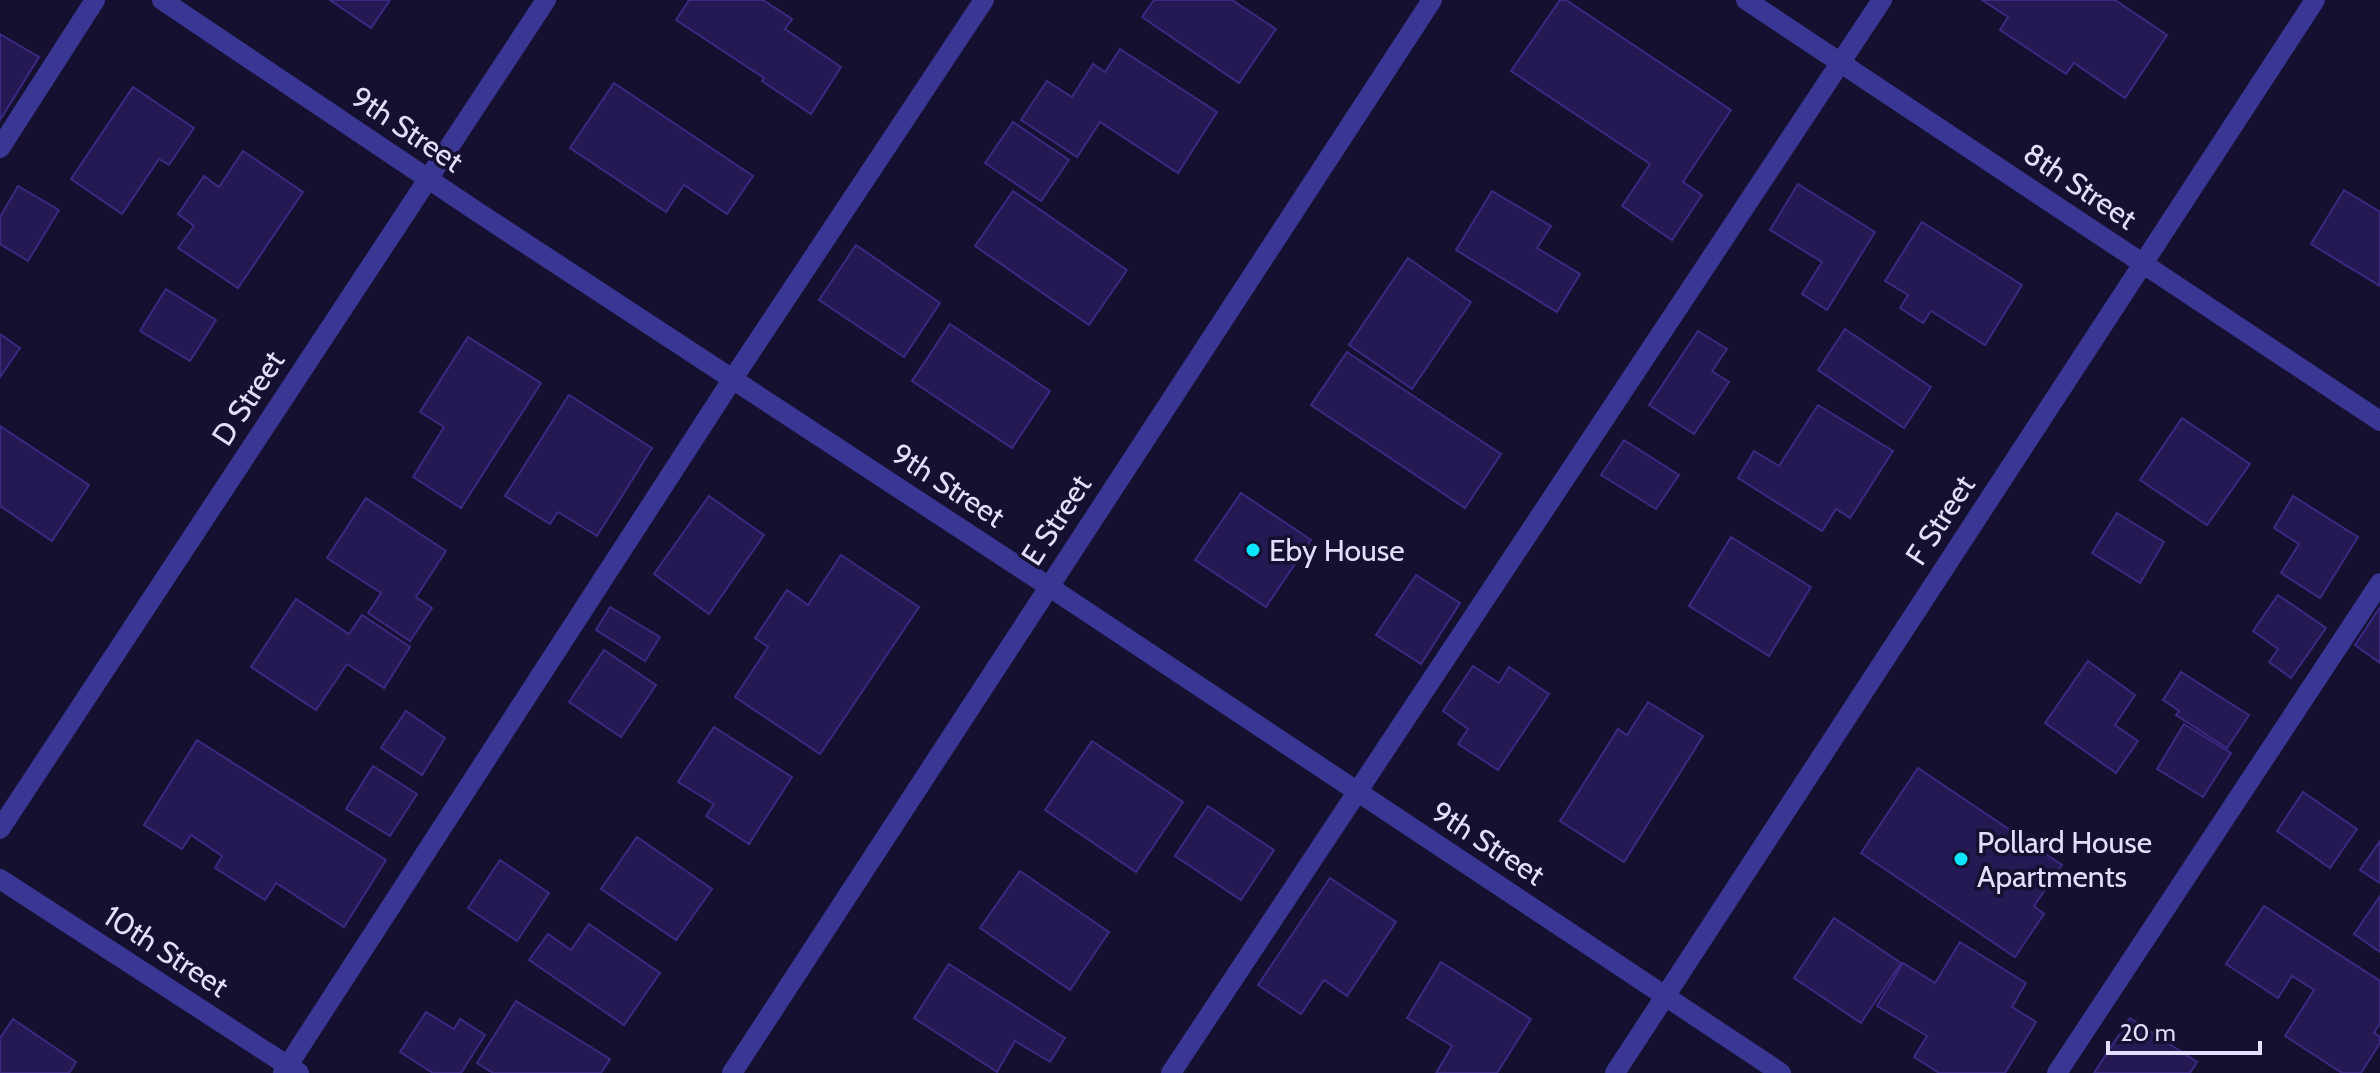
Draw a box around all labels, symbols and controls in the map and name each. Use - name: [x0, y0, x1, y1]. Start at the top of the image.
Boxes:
- street label: 9th Street: [344, 78, 470, 180]
- street label: 8th Street: [2016, 135, 2144, 237]
- street label: D Street: [204, 344, 292, 452]
- street label: 9th Street: [885, 435, 1011, 535]
- street label: E Street: [1013, 468, 1099, 572]
- street label: F Street: [1897, 468, 1983, 572]
- place label: Eby House: [1269, 532, 1405, 569]
- marker: Eby House: [1244, 541, 1262, 559]
- street label: 9th Street: [1425, 793, 1551, 893]
- place label: Pollard House Apartments: [1977, 824, 2152, 895]
- marker: Pollard House Apartments: [1952, 850, 1970, 868]
- street label: 10th Street: [97, 897, 235, 1005]
- scale bar: [2108, 1005, 2260, 1055]
- text: 20 m: [2120, 1018, 2176, 1047]

